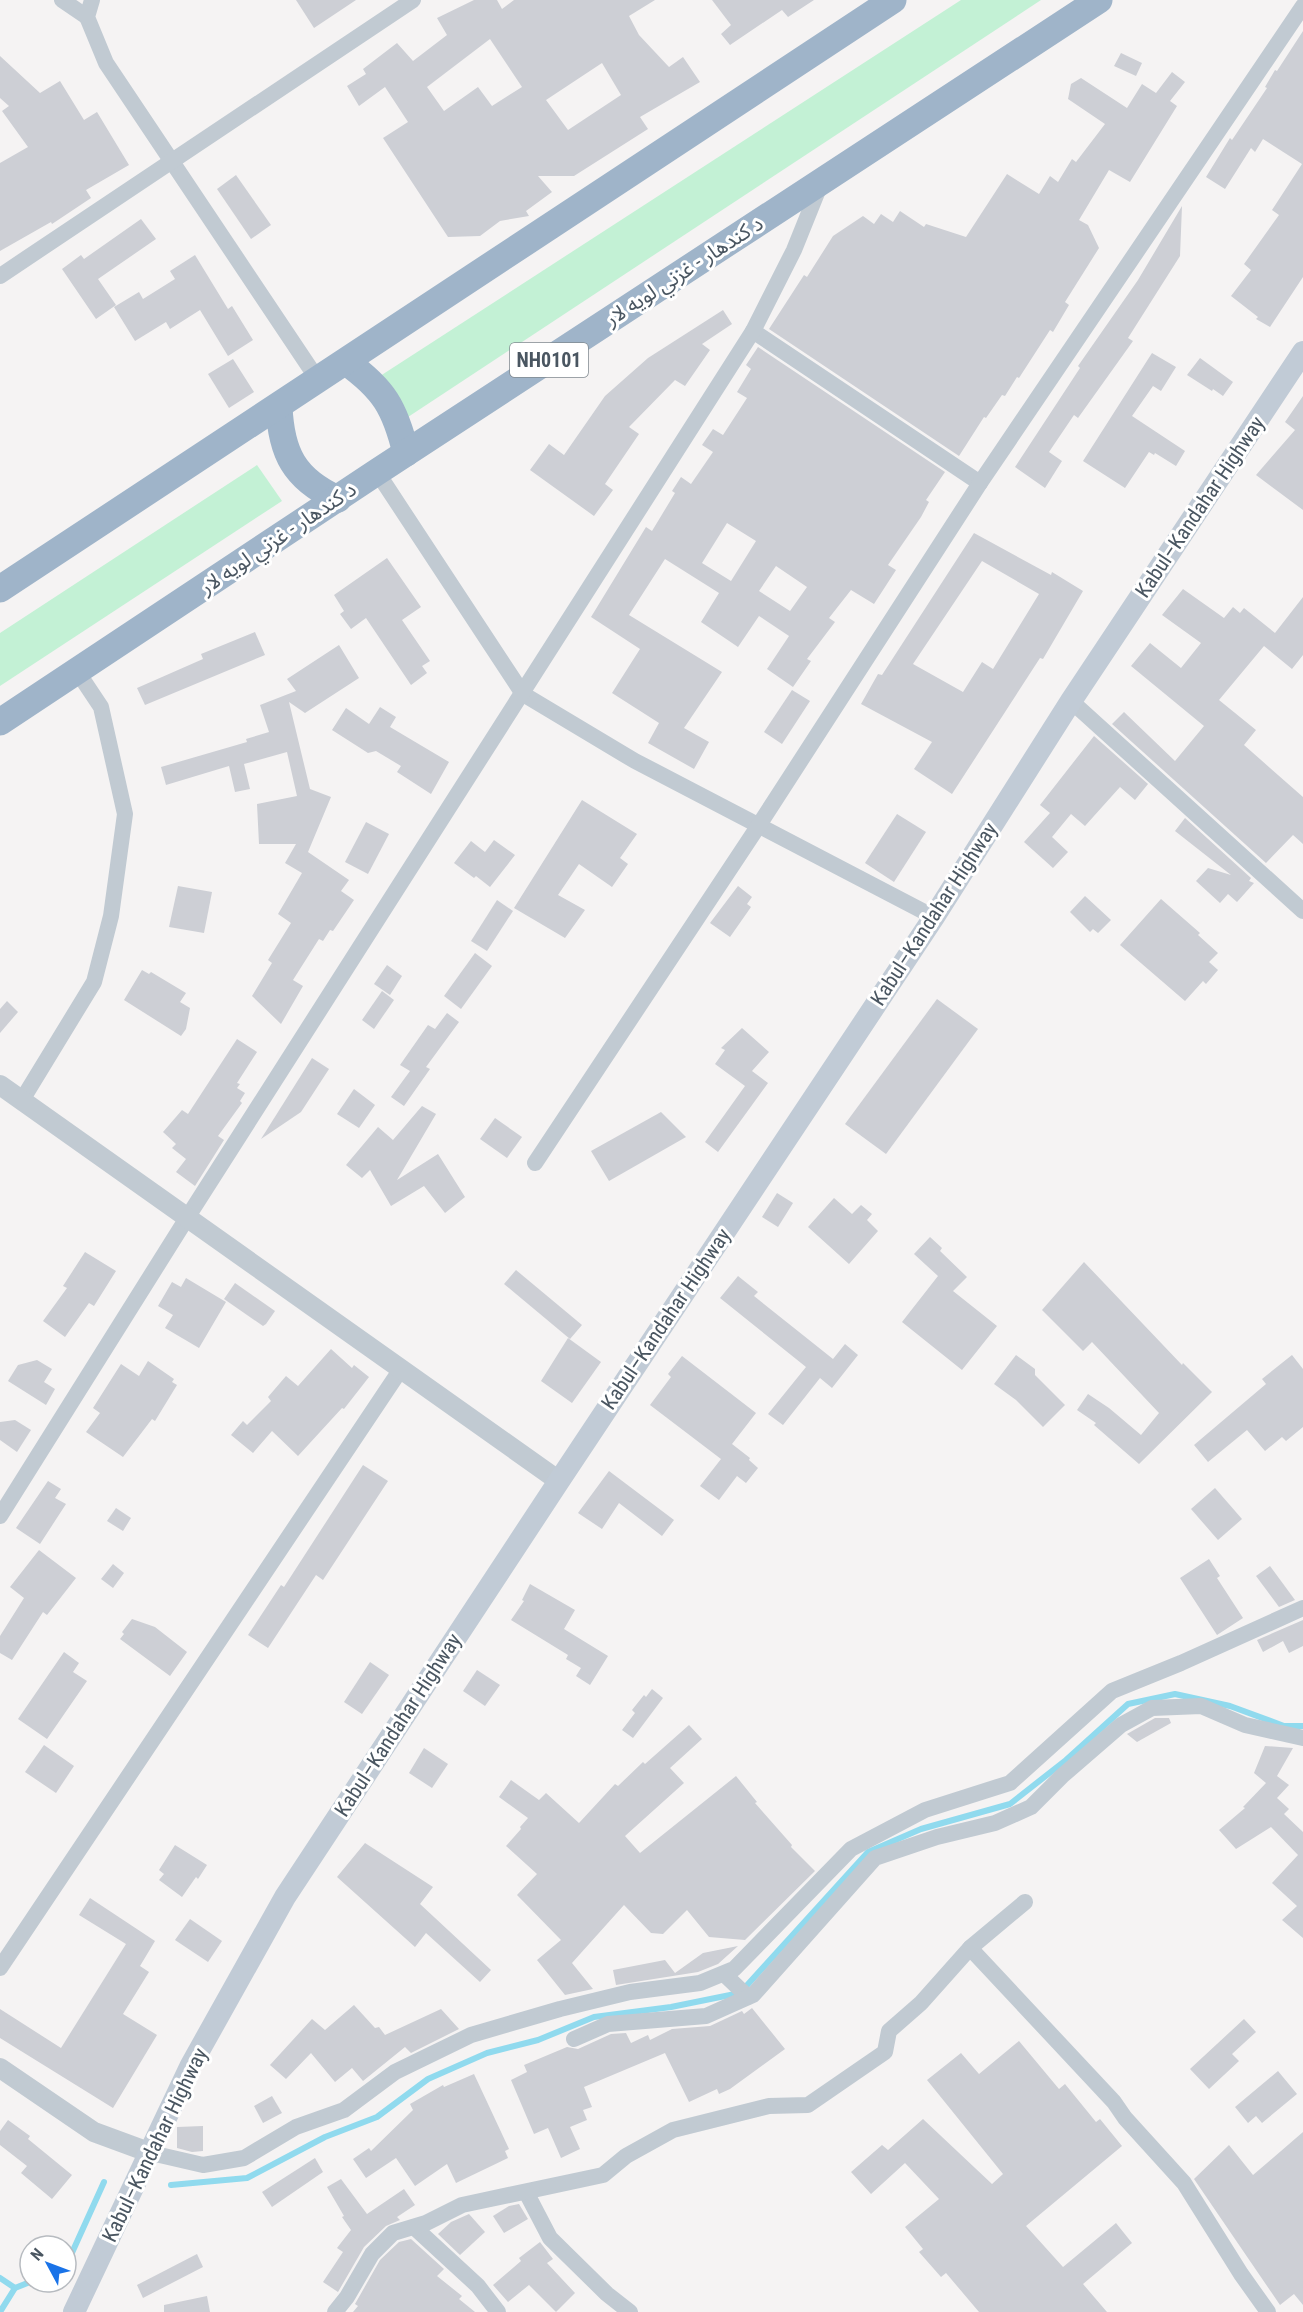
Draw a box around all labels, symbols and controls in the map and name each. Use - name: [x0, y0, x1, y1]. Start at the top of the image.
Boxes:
- street label: د کندهار - غزني لويه لار: [600, 211, 770, 335]
- road number: NH0101: [510, 343, 588, 377]
- street label: Kabul–Kandahar Highway: [1130, 412, 1270, 602]
- street label: د کندهار - غزني لويه لار: [194, 477, 363, 603]
- street label: Kabul–Kandahar Highway: [866, 818, 1002, 1010]
- street label: Kabul–Kandahar Highway: [596, 1224, 736, 1414]
- street label: Kabul–Kandahar Highway: [330, 1629, 466, 1821]
- street label: Kabul–Kandahar Highway: [98, 2044, 213, 2246]
- north arrow: [18, 2234, 78, 2294]
- text: N: [27, 2245, 47, 2264]

